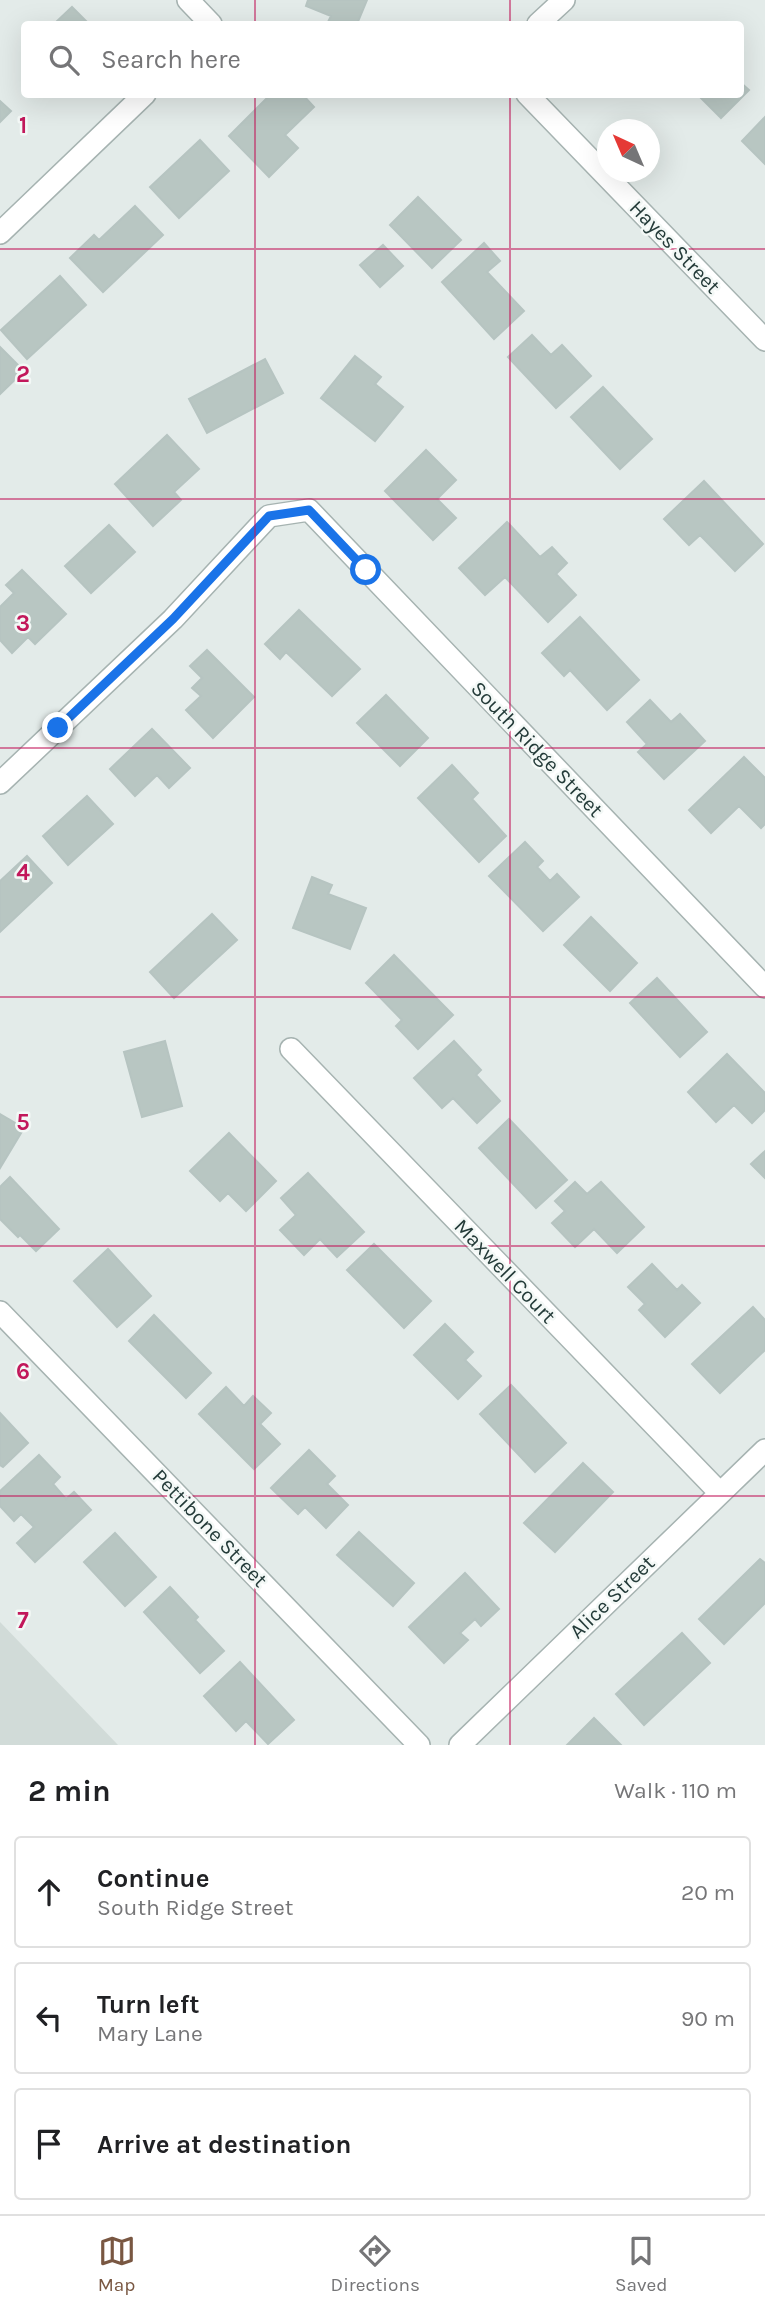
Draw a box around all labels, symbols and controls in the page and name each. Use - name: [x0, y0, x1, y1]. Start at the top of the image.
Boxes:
- search box: [21, 21, 744, 98]
- icon: search: [45, 41, 83, 79]
- text: Search here: [101, 44, 241, 75]
- text: 1: [19, 112, 27, 139]
- north arrow: [597, 119, 660, 182]
- street label: Hayes Street: [625, 196, 725, 299]
- text: 2: [16, 361, 30, 388]
- route start: [350, 554, 381, 585]
- text: 3: [16, 610, 30, 637]
- street label: South Ridge Street: [466, 676, 608, 822]
- route end: [42, 712, 73, 743]
- text: 4: [16, 859, 30, 886]
- text: 5: [16, 1109, 30, 1136]
- street label: Maxwell Court: [449, 1214, 561, 1328]
- text: 6: [16, 1358, 30, 1385]
- street label: Pettibone Street: [148, 1464, 272, 1592]
- street label: Alice Street: [565, 1551, 659, 1643]
- text: 7: [17, 1607, 29, 1634]
- text: 2 min: [28, 1773, 111, 1809]
- text: Walk · 110 m: [614, 1777, 737, 1804]
- text: Continue: [97, 1863, 209, 1894]
- icon: ahead: [30, 1873, 68, 1911]
- text: 20 m: [681, 1879, 735, 1906]
- text: South Ridge Street: [97, 1894, 293, 1921]
- text: Turn left: [97, 1989, 199, 2020]
- icon: left: [30, 1999, 68, 2037]
- text: 90 m: [681, 2005, 735, 2032]
- text: Mary Lane: [97, 2020, 203, 2047]
- icon: arrive: [30, 2125, 68, 2163]
- text: Arrive at destination: [97, 2129, 351, 2160]
- tab: Map: [98, 2232, 136, 2296]
- tab: Directions: [331, 2232, 420, 2296]
- tab: Saved: [615, 2232, 667, 2296]

